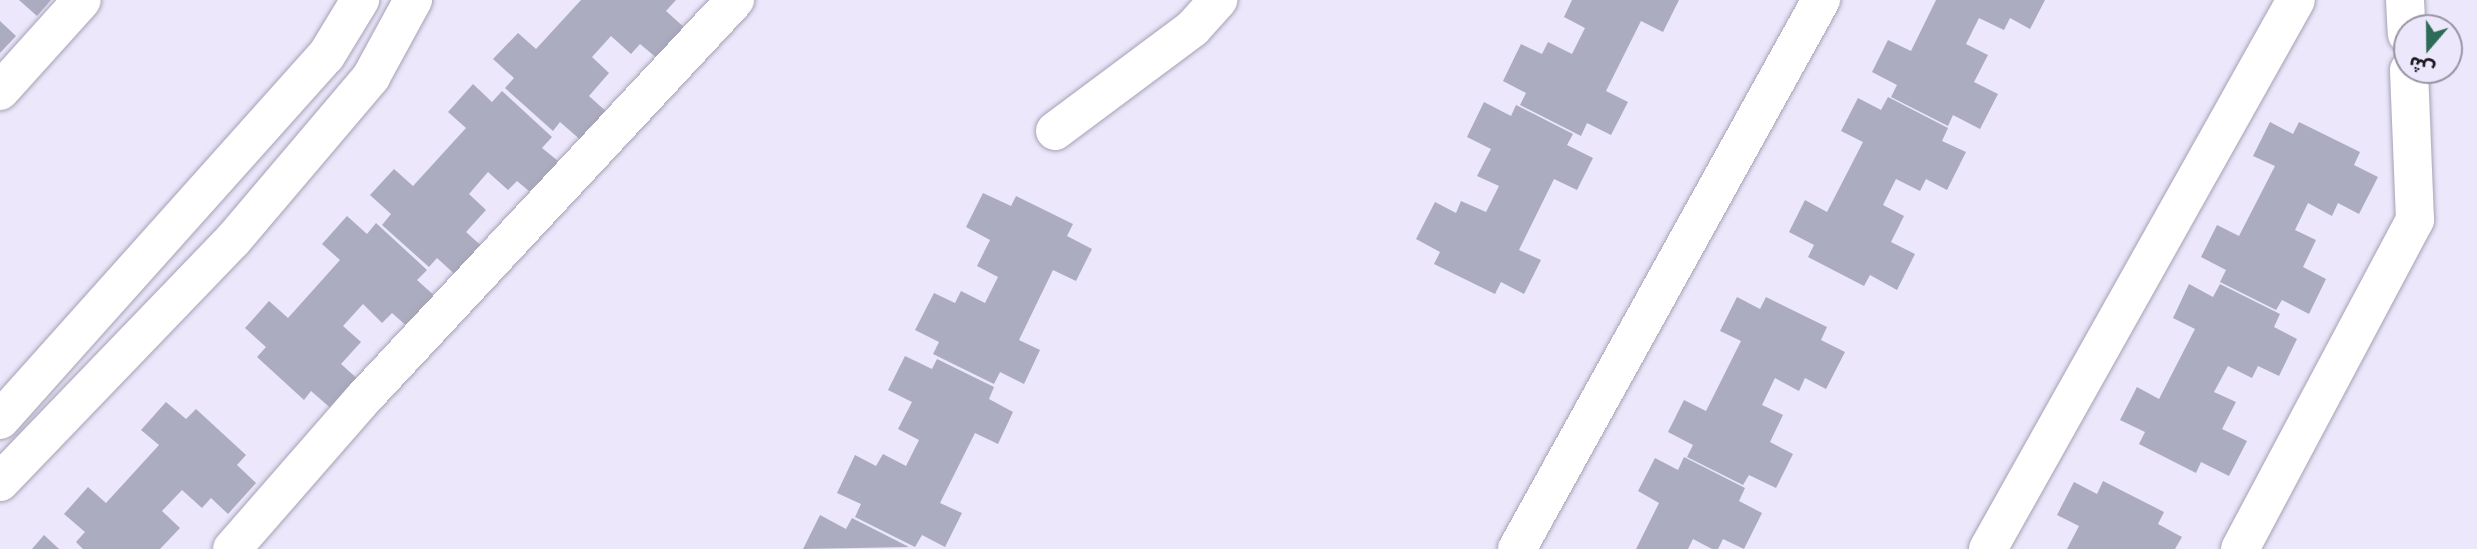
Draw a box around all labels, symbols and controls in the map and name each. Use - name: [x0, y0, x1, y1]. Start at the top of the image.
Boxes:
- north arrow: [2393, 14, 2463, 84]
- text: ش: [2405, 51, 2438, 83]

